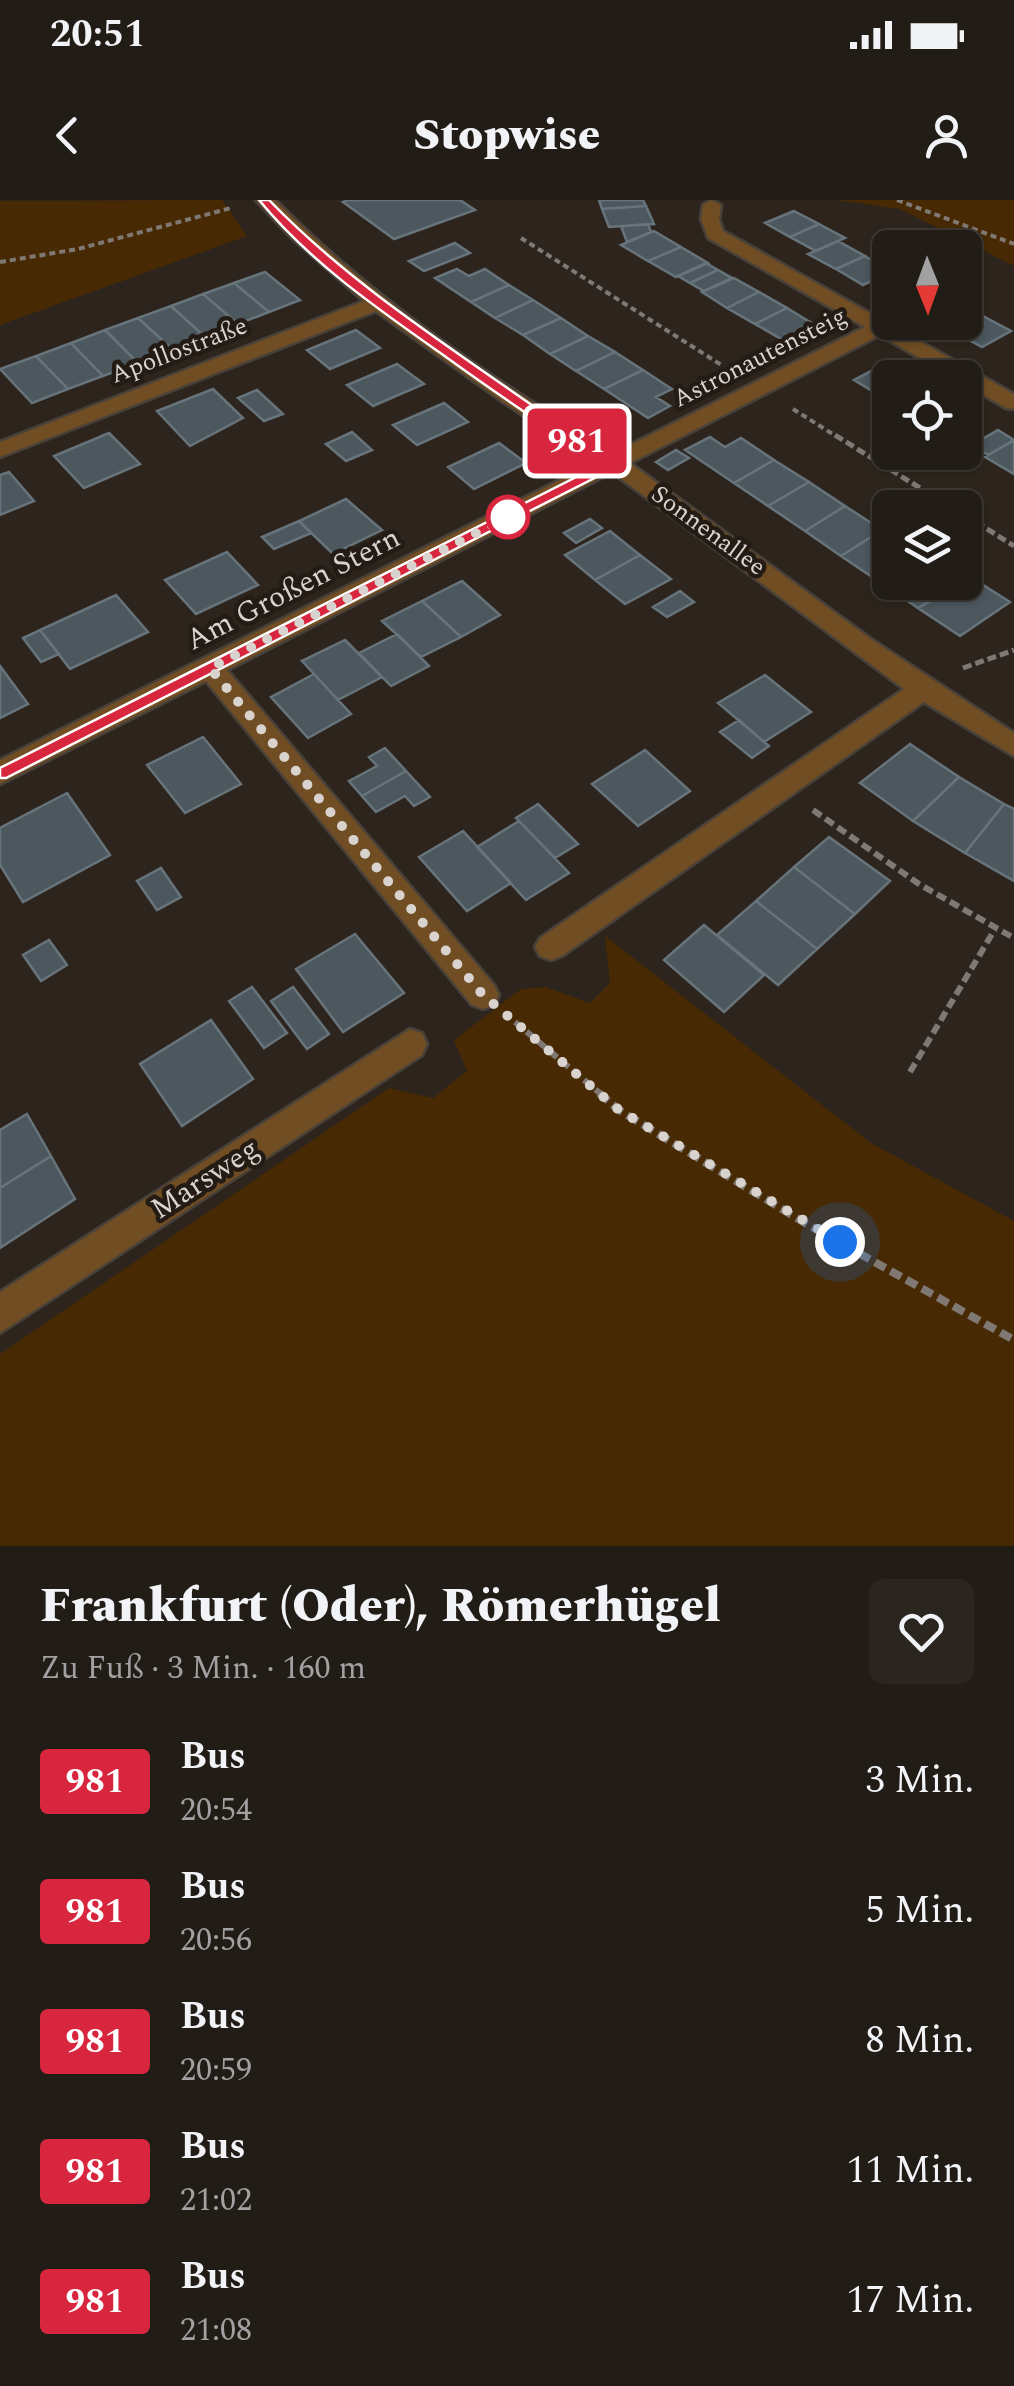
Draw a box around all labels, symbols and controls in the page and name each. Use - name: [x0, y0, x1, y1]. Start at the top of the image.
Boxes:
- text: 20:51: [50, 6, 145, 64]
- text: Stopwise: [414, 101, 600, 170]
- icon: back: [40, 108, 95, 163]
- icon: person: [919, 108, 974, 163]
- north arrow: [872, 230, 982, 340]
- map controls: [872, 230, 982, 600]
- street label: Astronautensteig: [666, 298, 854, 418]
- street label: Apollostraße: [105, 307, 253, 395]
- button: locate: [872, 360, 982, 470]
- line badge: 981: [520, 408, 634, 474]
- text: 981: [548, 415, 606, 468]
- street label: Sonnenallee: [643, 476, 773, 586]
- button: layers: [872, 490, 982, 600]
- unlabelled marker: [487, 496, 529, 538]
- street label: Am Großen Stern: [178, 515, 408, 663]
- street label: Marsweg: [141, 1127, 269, 1231]
- your location: [815, 1217, 865, 1267]
- text: Frankfurt (Oder), Römerhügel: [40, 1570, 721, 1643]
- button: heart: [869, 1579, 974, 1684]
- text: Zu Fuß · 3 Min. · 160 m: [40, 1644, 366, 1693]
- text: Bus: [180, 1728, 246, 1786]
- text: 3 Min.: [866, 1752, 974, 1810]
- text: 981: [66, 1755, 124, 1808]
- text: 20:54: [180, 1786, 252, 1835]
- text: Bus: [180, 1858, 246, 1916]
- text: 5 Min.: [866, 1882, 974, 1940]
- text: 981: [66, 1885, 124, 1938]
- text: 20:56: [180, 1916, 252, 1965]
- text: Bus: [180, 1988, 246, 2046]
- text: 8 Min.: [866, 2012, 974, 2070]
- text: 981: [66, 2015, 124, 2068]
- text: 20:59: [180, 2046, 252, 2095]
- text: Bus: [180, 2118, 246, 2176]
- text: 11 Min.: [847, 2142, 974, 2200]
- text: 981: [66, 2145, 124, 2198]
- text: 21:02: [180, 2176, 252, 2225]
- text: Bus: [180, 2248, 246, 2306]
- text: 17 Min.: [847, 2272, 974, 2330]
- text: 981: [66, 2275, 124, 2328]
- text: 21:08: [180, 2306, 252, 2355]

